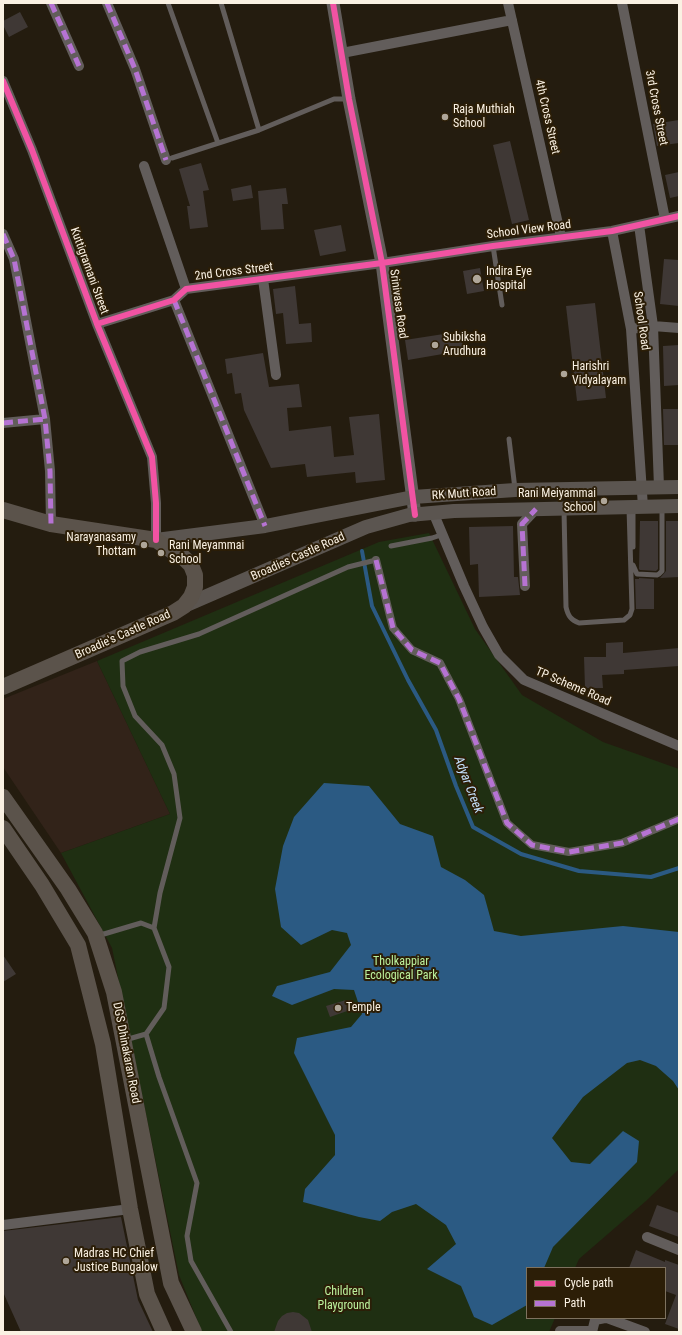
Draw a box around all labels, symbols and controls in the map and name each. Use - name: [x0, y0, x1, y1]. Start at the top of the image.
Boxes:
- street label: 3rd Cross Street: [642, 69, 670, 147]
- street label: 4th Cross Street: [531, 78, 563, 156]
- place label: Raja Muthiah School: [453, 103, 515, 131]
- marker: Raja Muthiah School: [440, 112, 450, 122]
- street label: School View Road: [486, 218, 572, 242]
- street label: Kuttigramani Street: [67, 226, 111, 316]
- street label: 2nd Cross Street: [194, 260, 274, 284]
- place label: Indira Eye Hospital: [486, 265, 532, 293]
- street label: Srinivasa Road: [386, 268, 410, 340]
- marker: Indira Eye Hospital: [471, 273, 483, 285]
- street label: School Road: [630, 291, 652, 351]
- place label: Subiksha Arudhura: [443, 331, 486, 359]
- marker: Subiksha Arudhura: [430, 340, 440, 350]
- place label: Harishri Vidyalayam: [572, 360, 626, 388]
- marker: Harishri Vidyalayam: [559, 369, 569, 379]
- street label: RK Mutt Road: [431, 485, 497, 503]
- place label: Rani Meiyammai School: [518, 487, 596, 515]
- marker: Rani Meiyammai School: [599, 496, 609, 506]
- street label: Broadies Castle Road: [249, 530, 347, 584]
- place label: Narayanasamy Thottam: [66, 531, 136, 559]
- place label: Rani Meyammai School: [169, 539, 244, 567]
- marker: Narayanasamy Thottam: [139, 540, 149, 550]
- marker: Rani Meyammai School: [156, 548, 166, 558]
- street label: Broadie's Castle Road: [73, 608, 173, 662]
- street label: TP Scheme Road: [533, 665, 613, 709]
- water label: Adyar Creek: [450, 754, 486, 816]
- park label: Tholkappiar Ecological Park: [364, 955, 438, 983]
- street label: DGS Dhinakaran Road: [109, 1001, 143, 1105]
- place label: Temple: [346, 1001, 381, 1015]
- marker: Temple: [333, 1003, 343, 1013]
- place label: Madras HC Chief Justice Bungalow: [74, 1247, 158, 1275]
- marker: Madras HC Chief Justice Bungalow: [61, 1256, 71, 1266]
- legend: [526, 1267, 666, 1319]
- text: Cycle path: [564, 1276, 613, 1290]
- park label: Children Playground: [317, 1285, 371, 1313]
- text: Path: [564, 1296, 586, 1310]

